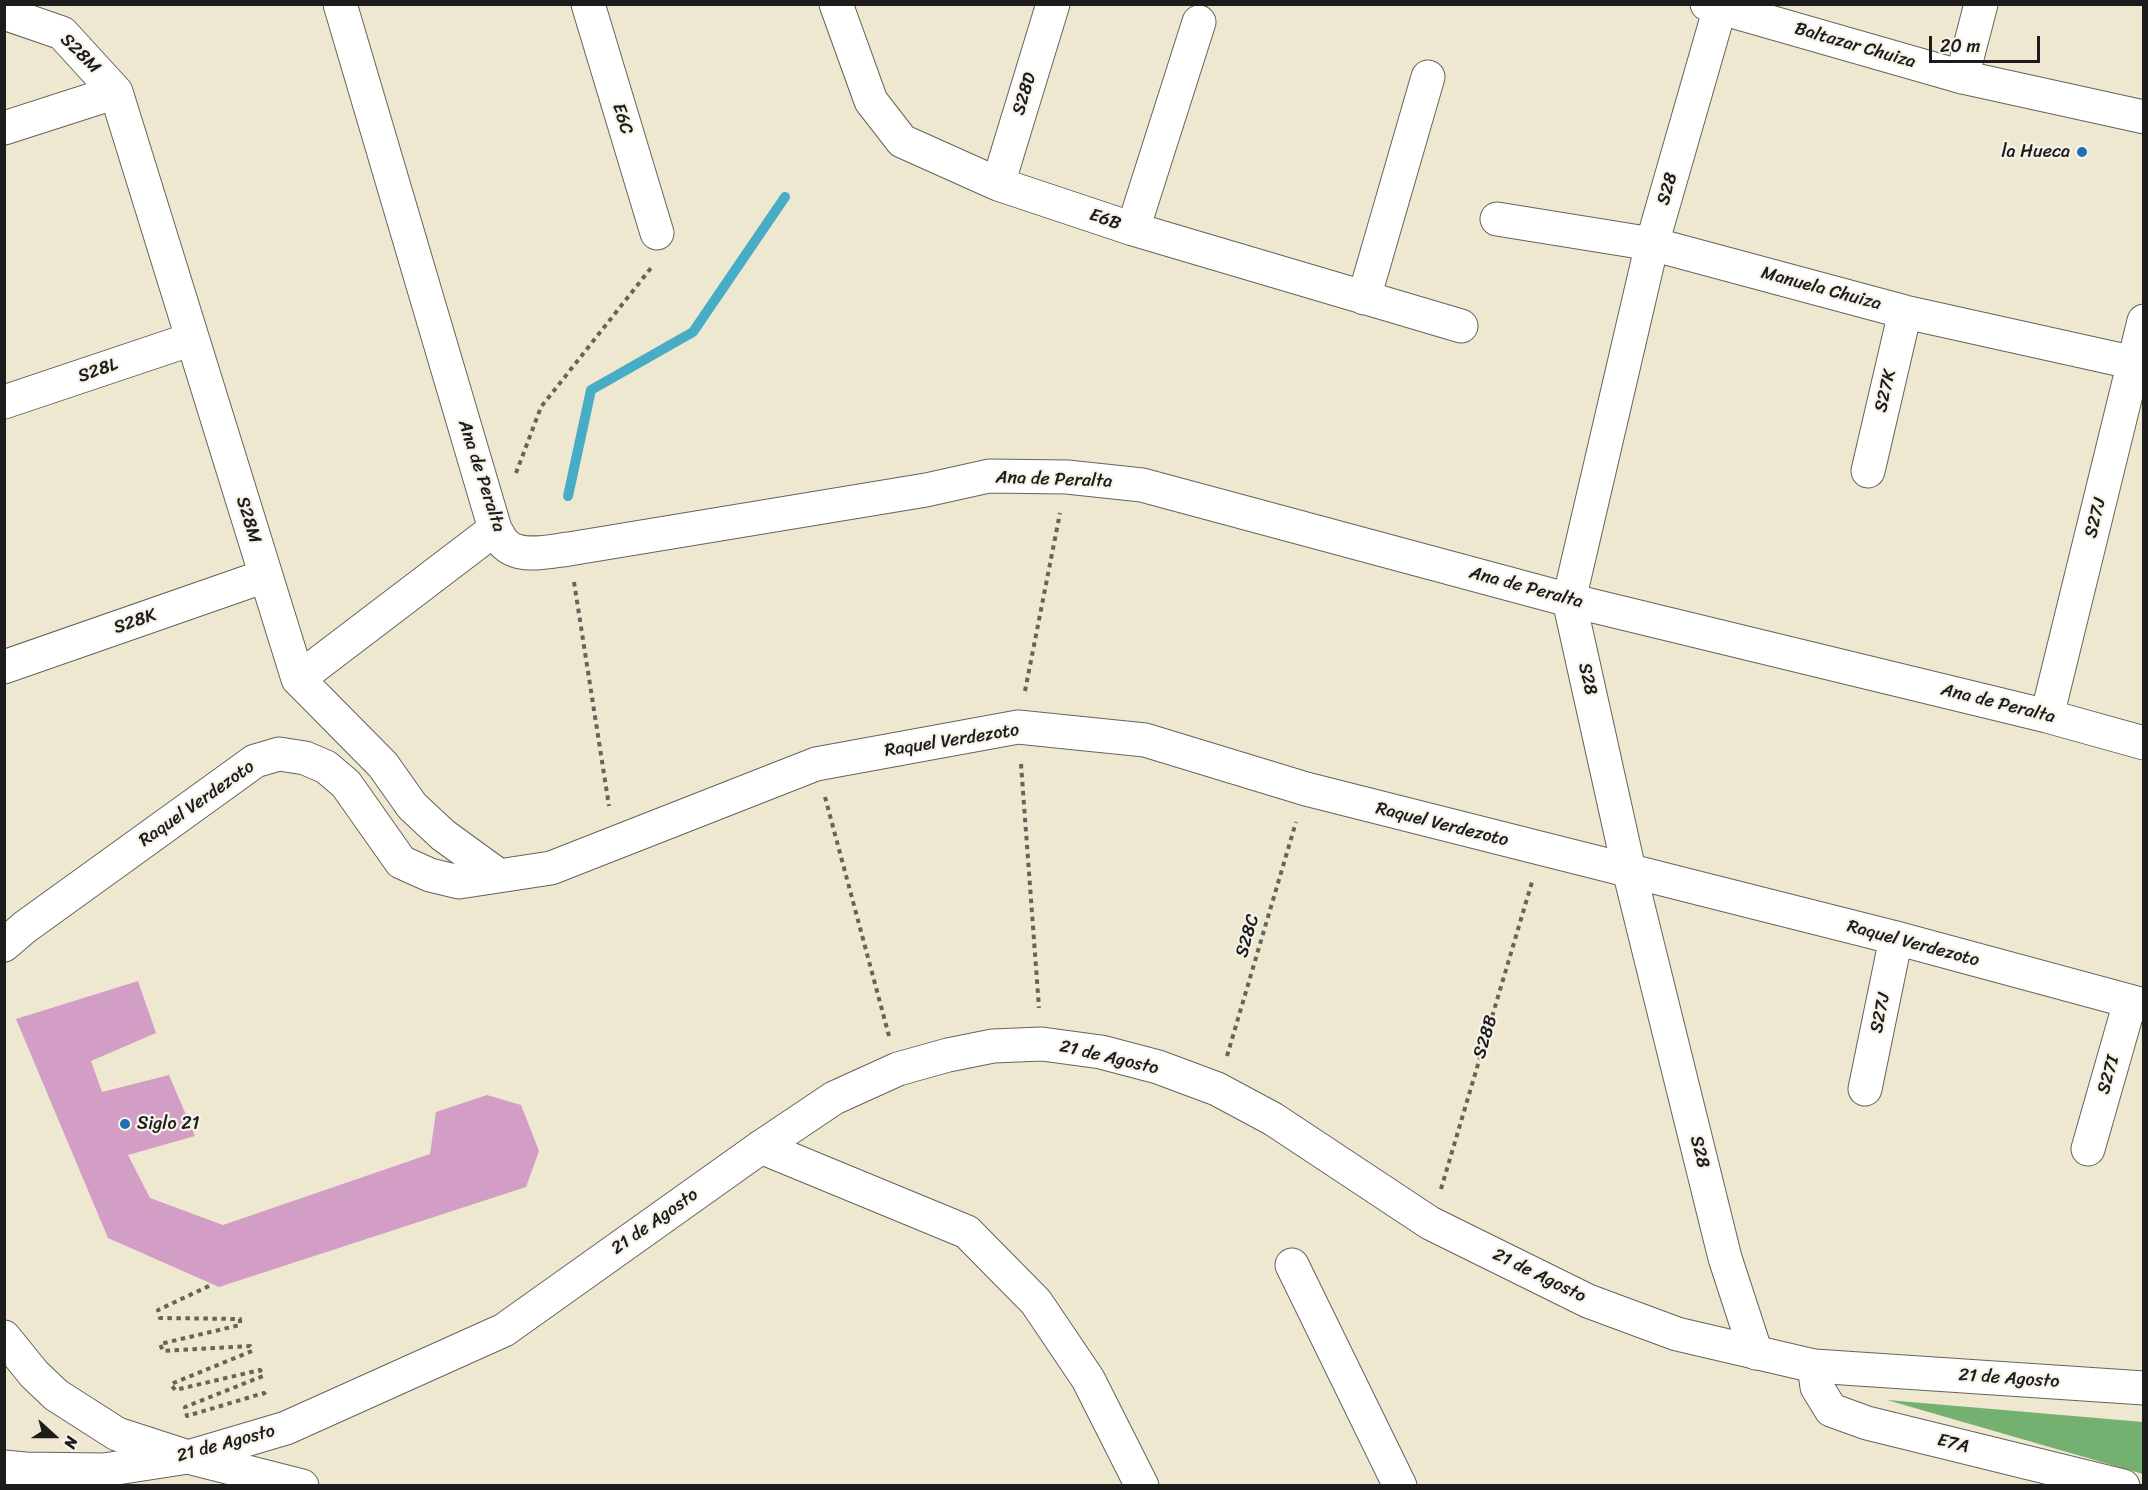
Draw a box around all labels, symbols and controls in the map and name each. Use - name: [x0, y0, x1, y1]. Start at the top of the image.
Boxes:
- street label: Baltazar Chuiza: [1792, 18, 1918, 74]
- scale bar: [1932, 24, 2043, 62]
- street label: S28M: [55, 29, 105, 79]
- text: 20 m: [1940, 30, 1980, 62]
- street label: S28D: [1008, 70, 1042, 118]
- street label: E6C: [607, 101, 637, 137]
- place label: la Hueca: [2001, 141, 2070, 163]
- marker: la Hueca: [2075, 145, 2089, 159]
- street label: S28: [1653, 170, 1683, 208]
- street label: E6B: [1087, 205, 1123, 235]
- street label: Manuela Chuiza: [1759, 263, 1883, 315]
- street label: S28L: [75, 354, 121, 388]
- street label: S27K: [1871, 368, 1901, 414]
- street label: Ana de Peralta: [453, 417, 509, 535]
- street label: Ana de Peralta: [995, 467, 1113, 493]
- street label: S28M: [231, 494, 265, 546]
- street label: S27J: [2081, 496, 2111, 540]
- street label: Ana de Peralta: [1467, 562, 1585, 614]
- street label: S28K: [111, 605, 159, 639]
- street label: S28: [1573, 661, 1601, 697]
- street label: Ana de Peralta: [1939, 679, 2057, 729]
- street label: Raquel Verdezoto: [883, 720, 1021, 762]
- street label: Raquel Verdezoto: [135, 756, 259, 852]
- street label: Raquel Verdezoto: [1373, 798, 1511, 852]
- street label: S28C: [1232, 912, 1264, 960]
- street label: Raquel Verdezoto: [1845, 916, 1981, 972]
- street label: S27J: [1866, 991, 1896, 1035]
- street label: S28B: [1469, 1013, 1503, 1061]
- street label: 21 de Agosto: [1057, 1036, 1161, 1080]
- street label: S27I: [2093, 1053, 2125, 1097]
- place label: Siglo 21: [137, 1113, 199, 1135]
- marker: Siglo 21: [118, 1117, 132, 1131]
- street label: S28: [1685, 1134, 1713, 1170]
- street label: 21 de Agosto: [607, 1184, 703, 1260]
- street label: 21 de Agosto: [1489, 1244, 1589, 1308]
- street label: 21 de Agosto: [1958, 1365, 2060, 1393]
- north arrow: [24, 1406, 84, 1466]
- street label: 21 de Agosto: [174, 1421, 278, 1467]
- street label: E7A: [1935, 1430, 1971, 1458]
- text: N: [56, 1432, 87, 1453]

